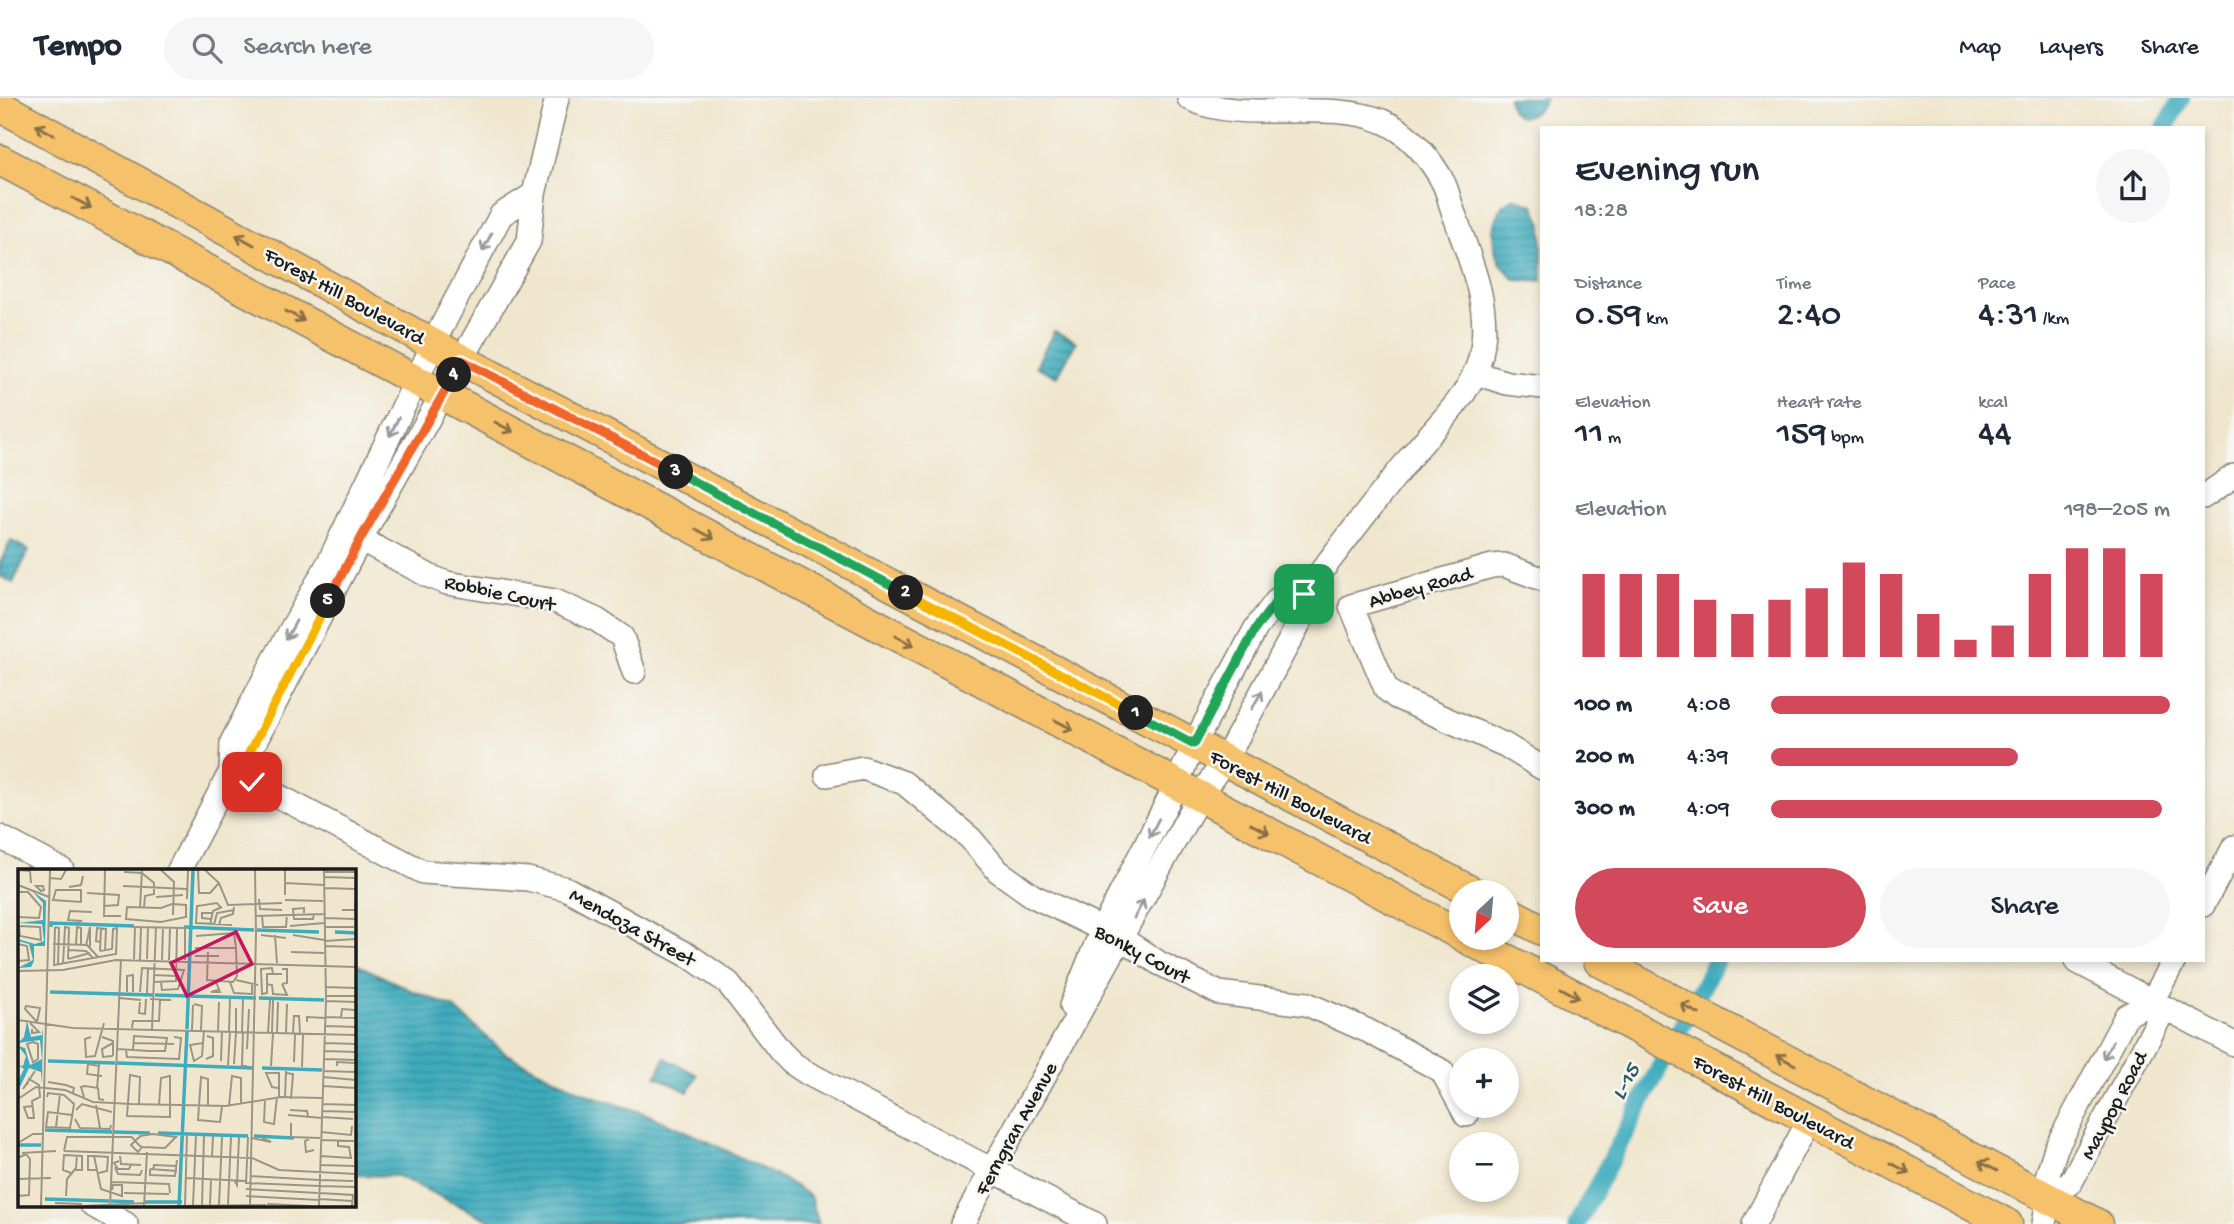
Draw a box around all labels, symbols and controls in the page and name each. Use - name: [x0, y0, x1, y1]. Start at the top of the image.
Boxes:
- search box: [164, 17, 654, 80]
- text: Tempo: [35, 29, 122, 67]
- icon: search: [188, 29, 226, 67]
- text: Search here: [244, 33, 372, 64]
- text: Map: [1959, 34, 2001, 63]
- text: Layers: [2039, 34, 2103, 63]
- text: Share: [2141, 34, 2199, 63]
- one-way arrow: [35, 123, 56, 136]
- button: share: [2096, 149, 2170, 223]
- text: Evening run: [1575, 150, 1759, 194]
- one-way arrow: [71, 197, 92, 210]
- text: 18:28: [1575, 198, 1628, 225]
- one-way arrow: [480, 231, 494, 251]
- one-way arrow: [235, 232, 255, 246]
- street label: Forest Hill Boulevard: [258, 243, 429, 353]
- text: Distance: [1575, 273, 1642, 296]
- text: Time: [1777, 273, 1811, 296]
- text: Pace: [1978, 273, 2016, 296]
- text: 0.59: [1575, 296, 1642, 337]
- text: 2:40: [1777, 296, 1841, 337]
- text: 4:31: [1978, 296, 2038, 337]
- text: km: [1642, 308, 1668, 331]
- text: /km: [2038, 308, 2069, 331]
- one-way arrow: [284, 310, 305, 323]
- pin: 4: [436, 358, 472, 392]
- text: 4: [449, 363, 458, 386]
- text: Elevation: [1575, 392, 1651, 415]
- text: Heart rate: [1777, 392, 1862, 415]
- text: kcal: [1978, 392, 2008, 415]
- text: 11: [1575, 415, 1603, 456]
- text: 159: [1777, 415, 1827, 456]
- text: 44: [1978, 415, 2011, 456]
- one-way arrow: [387, 416, 400, 437]
- one-way arrow: [493, 421, 514, 434]
- text: m: [1603, 427, 1621, 450]
- text: bpm: [1827, 427, 1864, 450]
- pin: 3: [658, 454, 694, 490]
- text: 3: [671, 460, 680, 483]
- text: Elevation: [1575, 497, 1666, 524]
- text: 198–205 m: [2064, 497, 2170, 524]
- one-way arrow: [694, 527, 714, 541]
- street label: Abbey Road: [1366, 562, 1477, 616]
- pin: [1274, 564, 1334, 624]
- street label: Robbie Court: [442, 571, 559, 620]
- pin: 2: [888, 575, 923, 610]
- icon: arrive: [1285, 575, 1323, 613]
- text: 2: [901, 581, 910, 604]
- pin: 5: [310, 584, 346, 618]
- text: 5: [323, 589, 333, 612]
- one-way arrow: [284, 619, 297, 640]
- one-way arrow: [895, 634, 915, 648]
- one-way arrow: [1251, 690, 1264, 711]
- text: 100 m: [1575, 692, 1632, 719]
- text: 4:08: [1687, 692, 1731, 719]
- pin: 1: [1118, 696, 1154, 730]
- text: 1: [1132, 701, 1139, 724]
- one-way arrow: [1053, 719, 1074, 732]
- text: 200 m: [1575, 744, 1634, 771]
- text: 4:39: [1687, 744, 1729, 771]
- street label: Forest Hill Boulevard: [1203, 745, 1376, 853]
- pin: [222, 752, 282, 812]
- icon: check: [233, 763, 271, 801]
- text: 300 m: [1575, 796, 1635, 823]
- text: 4:09: [1687, 796, 1730, 823]
- one-way arrow: [1147, 817, 1161, 838]
- one-way arrow: [1249, 823, 1270, 836]
- button: Save: [1575, 868, 1866, 948]
- button: Share: [1880, 868, 2170, 948]
- inset map: [18, 869, 355, 1206]
- north arrow: [1449, 880, 1519, 950]
- map controls: [1449, 880, 1519, 1202]
- street label: Mendoza Street: [564, 884, 701, 975]
- one-way arrow: [1132, 899, 1146, 919]
- street label: Bonky Court: [1088, 920, 1195, 993]
- button: layers: [1449, 964, 1519, 1034]
- one-way arrow: [1559, 986, 1579, 1000]
- one-way arrow: [1680, 1002, 1701, 1015]
- one-way arrow: [2101, 1039, 2115, 1060]
- street label: Maypop Road: [2077, 1047, 2156, 1165]
- button: +: [1449, 1048, 1519, 1118]
- street label: Forest Hill Boulevard: [1686, 1050, 1859, 1158]
- one-way arrow: [1777, 1053, 1797, 1067]
- street label: Ferngran Avenue: [971, 1058, 1065, 1201]
- water label: L-15: [1606, 1058, 1649, 1105]
- button: −: [1449, 1132, 1519, 1202]
- one-way arrow: [1978, 1159, 1999, 1172]
- one-way arrow: [1890, 1161, 1910, 1175]

